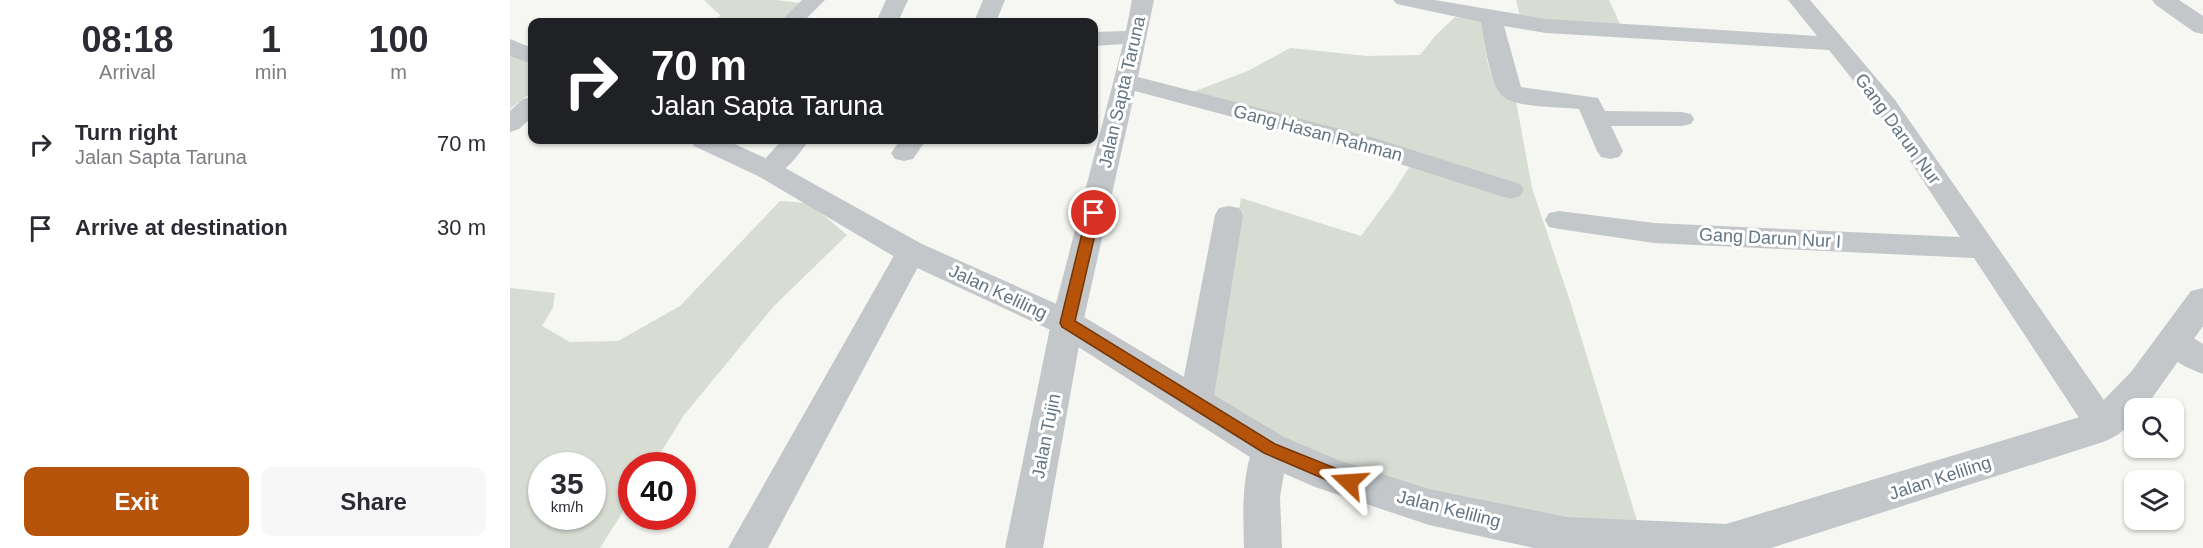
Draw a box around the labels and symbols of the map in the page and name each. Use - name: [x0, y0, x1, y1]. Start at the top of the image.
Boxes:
- street label: Jalan Sapta Taruna: [1095, 13, 1149, 170]
- street label: Gang Darun Nur: [1851, 70, 1945, 188]
- street label: Gang Hasan Rahman: [1231, 101, 1405, 165]
- pin: [1068, 187, 1119, 238]
- street label: Gang Darun Nur I: [1699, 224, 1841, 252]
- street label: Jalan Keliling: [946, 261, 1050, 323]
- street label: Jalan Tujin: [1028, 392, 1064, 480]
- position arrow: [1317, 450, 1381, 514]
- speed limit sign: 40: [618, 452, 696, 530]
- street label: Jalan Keliling: [1886, 452, 1994, 504]
- street label: Jalan Keliling: [1395, 486, 1503, 532]

